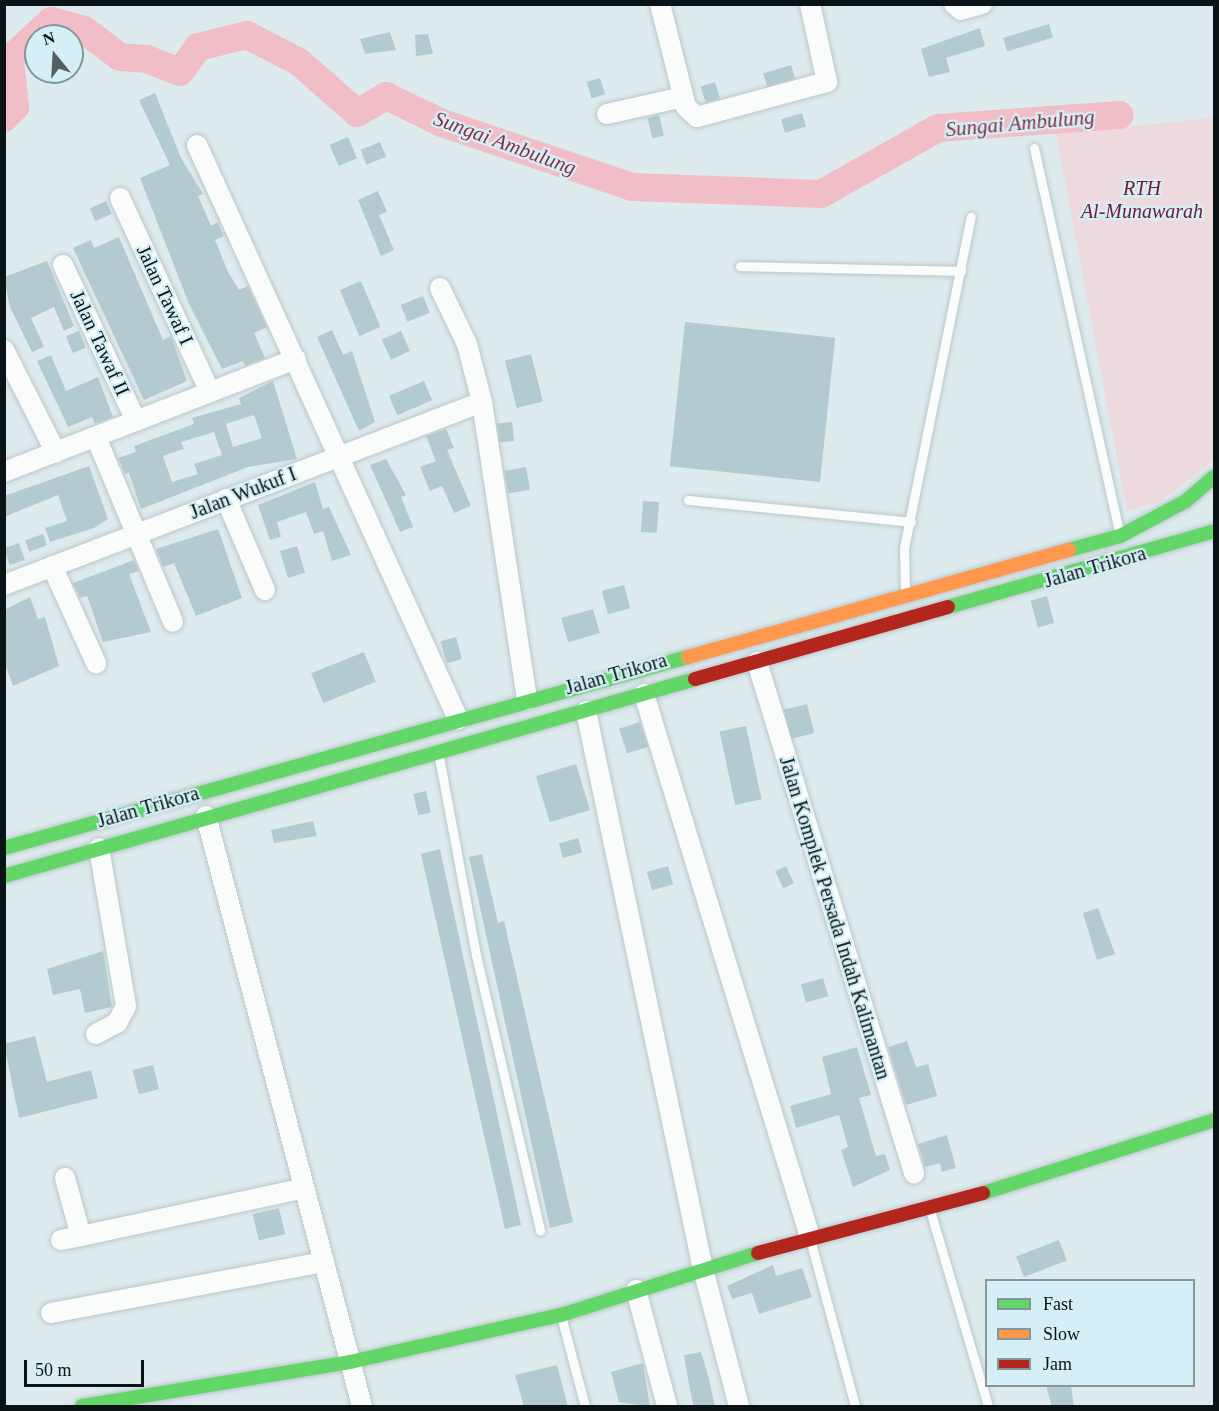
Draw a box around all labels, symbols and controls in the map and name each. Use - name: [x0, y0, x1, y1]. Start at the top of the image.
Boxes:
- north arrow: [24, 24, 84, 84]
- text: N: [41, 28, 57, 48]
- water label: Sungai Ambulung: [944, 104, 1096, 142]
- water label: Sungai Ambulung: [430, 106, 580, 180]
- park label: RTH Al-Munawarah: [1081, 177, 1203, 224]
- street label: Jalan Tawaf I: [131, 241, 199, 349]
- street label: Jalan Tawaf II: [65, 286, 135, 400]
- street label: Jalan Wukuf I: [186, 462, 300, 524]
- street label: Jalan Trikora: [1041, 541, 1149, 593]
- street label: Jalan Trikora: [562, 648, 670, 700]
- street label: Jalan Komplek Persada Indah Kalimantan: [774, 754, 896, 1082]
- street label: Jalan Trikora: [94, 781, 202, 833]
- legend: [985, 1279, 1195, 1387]
- text: Fast: [1043, 1294, 1073, 1314]
- text: Slow: [1043, 1324, 1080, 1344]
- scale bar: [27, 1348, 147, 1386]
- text: Jam: [1043, 1354, 1072, 1374]
- text: 50 m: [35, 1360, 72, 1380]

